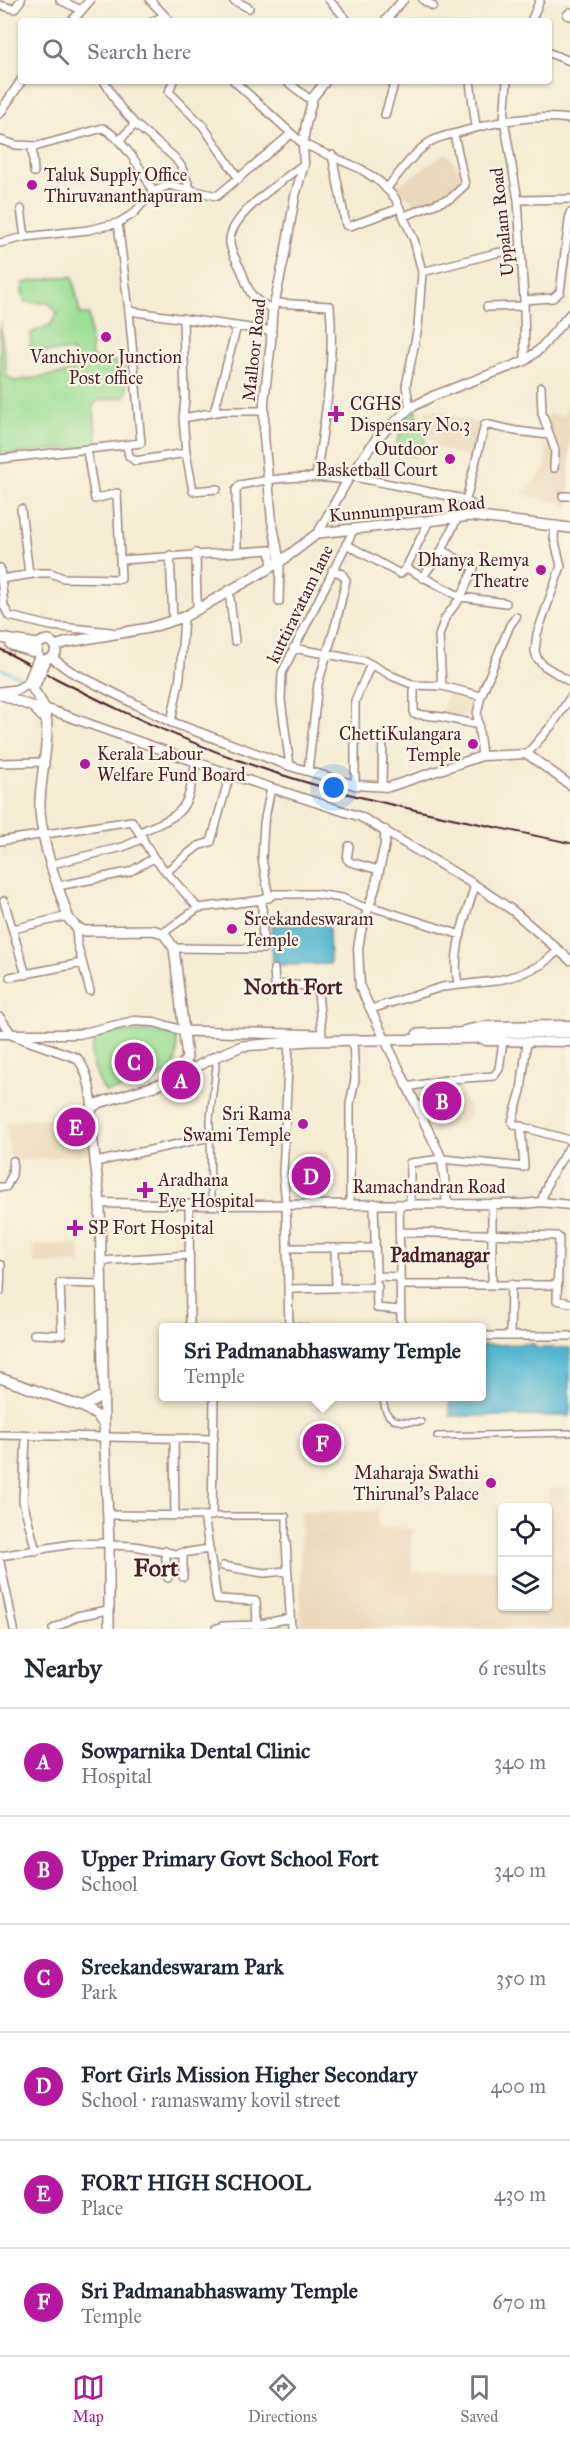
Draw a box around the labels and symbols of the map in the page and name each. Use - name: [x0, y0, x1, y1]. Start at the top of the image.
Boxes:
- place label: Taluk Supply Office Thiruvananthapuram: [44, 164, 203, 207]
- street label: Uppalam Road: [485, 166, 519, 278]
- marker: Taluk Supply Office Thiruvananthapuram: [25, 178, 39, 192]
- street label: Malloor Road: [238, 298, 270, 402]
- marker: Vanchiyoor Junction Post office: [99, 330, 113, 344]
- place label: Vanchiyoor Junction Post office: [29, 346, 182, 389]
- place label: CGHS Dispensary No.3: [350, 393, 470, 436]
- marker: CGHS Dispensary No.3: [327, 405, 345, 423]
- place label: Outdoor Basketball Court: [316, 438, 439, 481]
- marker: Outdoor Basketball Court: [443, 452, 457, 466]
- street label: Kunnumpuram Road: [328, 491, 486, 527]
- street label: kuttiravatam lane: [262, 541, 338, 667]
- place label: Dhanya Remya Theatre: [417, 549, 529, 592]
- marker: Dhanya Remya Theatre: [534, 563, 548, 577]
- place label: ChettiKulangara Temple: [339, 723, 461, 766]
- marker: ChettiKulangara Temple: [466, 737, 480, 751]
- place label: Kerala Labour Welfare Fund Board: [97, 743, 246, 786]
- marker: Kerala Labour Welfare Fund Board: [78, 757, 92, 771]
- your location: [319, 773, 348, 802]
- place label: Sreekandeswaram Temple: [244, 908, 374, 951]
- marker: Sreekandeswaram Temple: [225, 922, 239, 936]
- district label: North Fort: [244, 974, 343, 1000]
- pin: C: [114, 1040, 154, 1084]
- pin: A: [162, 1058, 201, 1102]
- pin: B: [422, 1078, 462, 1124]
- place label: Sri Rama Swami Temple: [183, 1103, 291, 1146]
- pin: E: [56, 1104, 96, 1150]
- marker: Sri Rama Swami Temple: [296, 1117, 310, 1131]
- pin: D: [292, 1154, 330, 1198]
- place label: Aradhana Eye Hospital: [157, 1169, 254, 1212]
- street label: Ramachandran Road: [352, 1176, 506, 1198]
- marker: Aradhana Eye Hospital: [136, 1181, 154, 1199]
- place label: SP Fort Hospital: [88, 1217, 214, 1239]
- marker: SP Fort Hospital: [66, 1219, 84, 1237]
- district label: Padmanagar: [390, 1243, 490, 1268]
- pin: F: [302, 1420, 342, 1466]
- place label: Maharaja Swathi Thirunal's Palace: [353, 1462, 479, 1505]
- marker: Maharaja Swathi Thirunal's Palace: [484, 1476, 498, 1490]
- district label: Fort: [134, 1553, 179, 1583]

